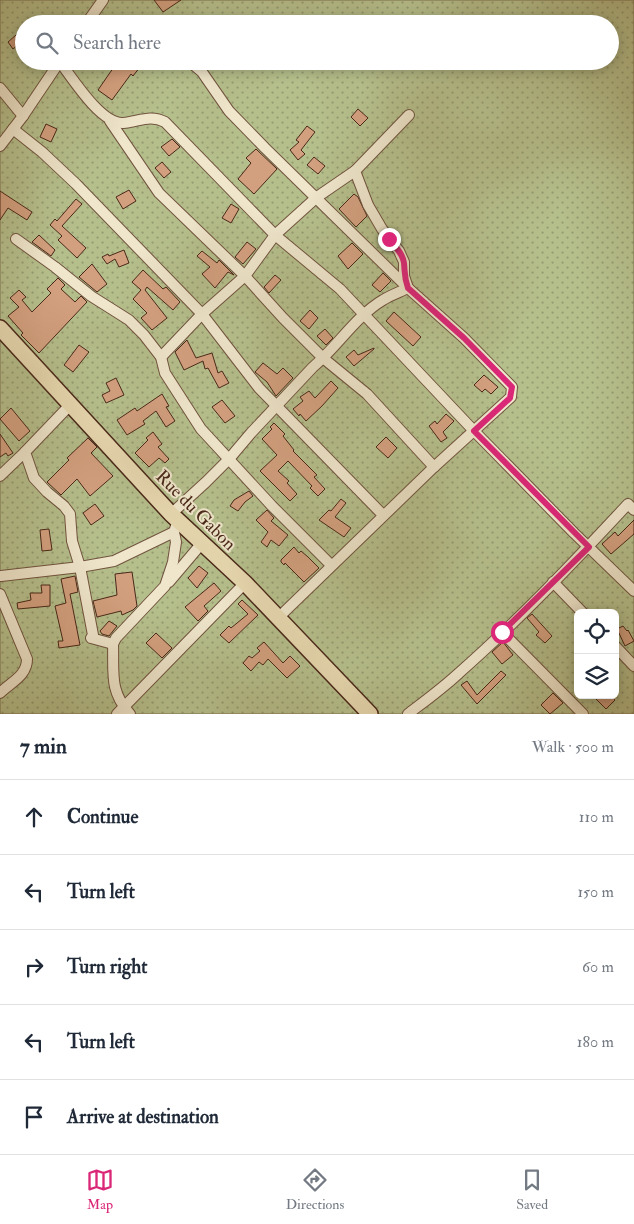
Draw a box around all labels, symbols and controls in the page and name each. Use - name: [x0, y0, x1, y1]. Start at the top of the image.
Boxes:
- search box: [15, 15, 619, 70]
- icon: search: [33, 29, 61, 57]
- text: Search here: [73, 31, 161, 55]
- route end: [378, 228, 401, 251]
- street label: Rue du Gabon: [151, 465, 241, 555]
- map controls: [574, 609, 619, 699]
- button: locate: [574, 609, 619, 654]
- route start: [491, 621, 514, 644]
- button: layers: [574, 654, 619, 699]
- text: 7 min: [20, 733, 67, 760]
- text: Walk · 500 m: [532, 737, 614, 757]
- icon: ahead: [20, 803, 48, 831]
- text: Continue: [67, 805, 138, 829]
- text: 110 m: [579, 807, 614, 827]
- icon: left: [20, 878, 48, 906]
- text: Turn left: [67, 880, 135, 904]
- text: 150 m: [577, 882, 614, 902]
- icon: right: [20, 953, 48, 981]
- text: Turn right: [67, 955, 147, 979]
- text: 60 m: [582, 957, 614, 977]
- icon: left: [20, 1028, 48, 1056]
- text: Turn left: [67, 1030, 135, 1054]
- text: 180 m: [577, 1032, 614, 1052]
- icon: arrive: [20, 1103, 48, 1131]
- text: Arrive at destination: [67, 1105, 219, 1129]
- tab: Map: [86, 1166, 114, 1213]
- tab: Directions: [286, 1166, 344, 1213]
- tab: Saved: [516, 1166, 548, 1213]

